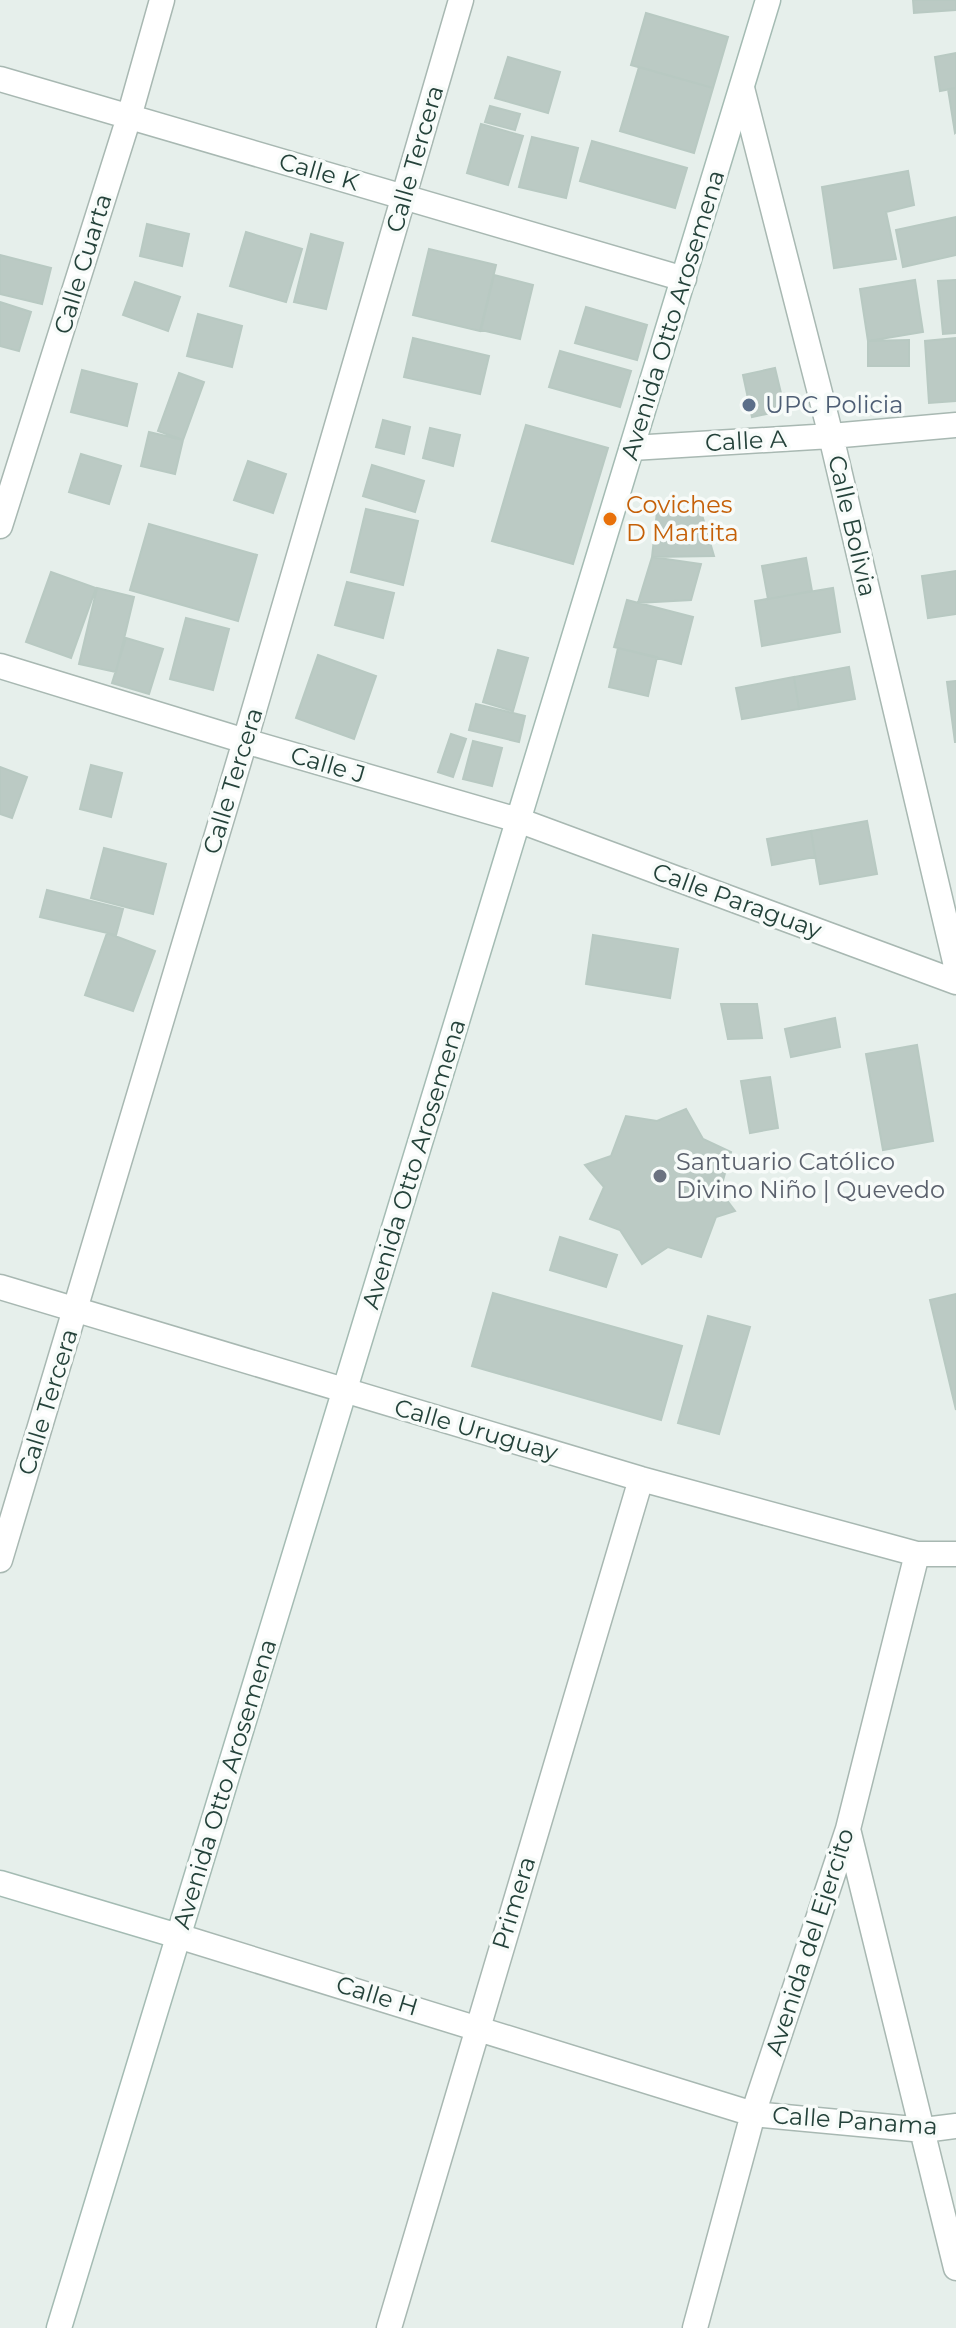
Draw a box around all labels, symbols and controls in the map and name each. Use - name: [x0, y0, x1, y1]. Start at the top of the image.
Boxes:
- street label: Calle Tercera: [380, 82, 449, 236]
- street label: Calle K: [276, 146, 362, 197]
- street label: Avenida Otto Arosemena: [615, 166, 730, 463]
- street label: Calle Cuarta: [47, 190, 118, 337]
- place label: UPC Policia: [765, 390, 903, 419]
- marker: UPC Policia: [740, 396, 758, 414]
- street label: Calle A: [704, 424, 788, 457]
- street label: Calle Bolivia: [822, 452, 883, 599]
- place label: Coviches D Martita: [626, 490, 739, 547]
- marker: Coviches D Martita: [601, 510, 619, 528]
- street label: Calle Tercera: [196, 704, 269, 858]
- street label: Calle J: [287, 740, 369, 789]
- street label: Calle Paraguay: [649, 856, 826, 945]
- street label: Avenida Otto Arosemena: [356, 1015, 471, 1312]
- place label: Santuario Católico Divino Niño | Quevedo: [676, 1147, 945, 1204]
- marker: Santuario Católico Divino Niño | Quevedo: [651, 1167, 669, 1185]
- street label: Calle Tercera: [11, 1325, 84, 1479]
- street label: Calle Uruguay: [391, 1392, 561, 1467]
- street label: Avenida Otto Arosemena: [167, 1635, 282, 1932]
- street label: Avenida del Ejercito: [759, 1825, 860, 2059]
- street label: Primera: [486, 1853, 541, 1953]
- street label: Calle H: [333, 1969, 422, 2022]
- street label: Calle Panama: [771, 2100, 939, 2141]

